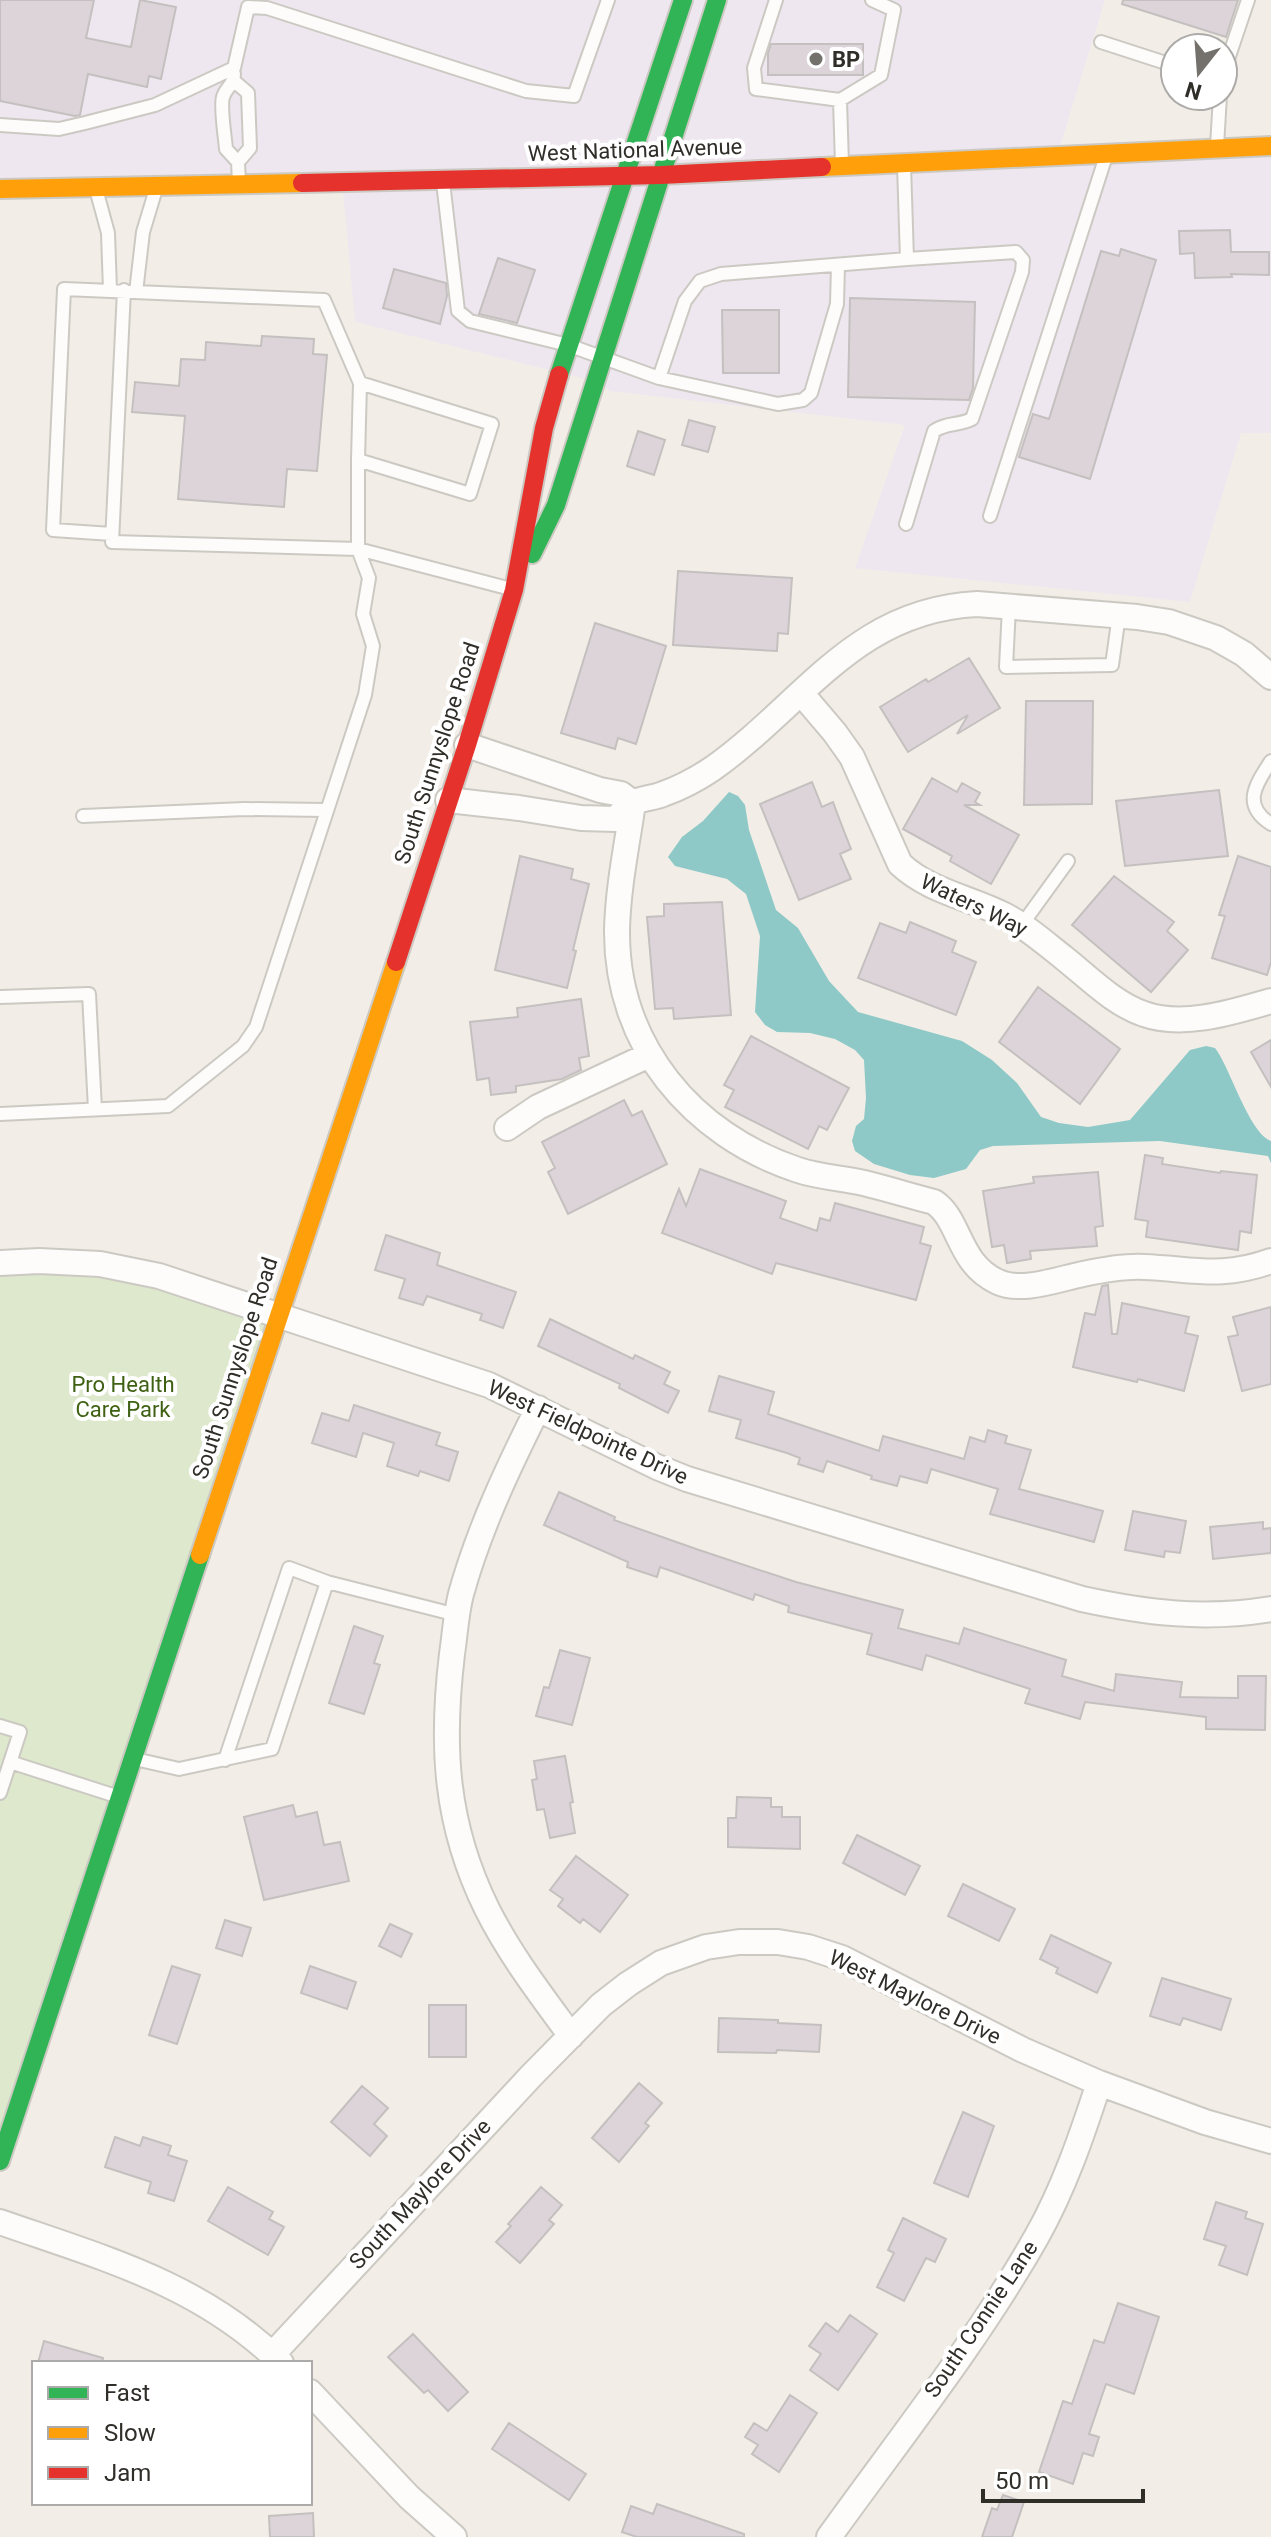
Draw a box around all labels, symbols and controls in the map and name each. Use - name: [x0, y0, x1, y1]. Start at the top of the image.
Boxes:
- north arrow: [1159, 32, 1239, 112]
- place label: BP: [832, 47, 860, 72]
- marker: BP: [807, 50, 825, 68]
- text: N: [1182, 76, 1204, 105]
- street label: West National Avenue: [527, 134, 743, 166]
- street label: South Sunnyslope Road: [389, 639, 485, 867]
- street label: Waters Way: [917, 868, 1032, 942]
- street label: South Sunnyslope Road: [187, 1254, 283, 1482]
- park label: Pro Health Care Park: [71, 1372, 175, 1422]
- street label: West Fieldpointe Drive: [484, 1375, 692, 1489]
- street label: West Maylore Drive: [825, 1945, 1005, 2049]
- street label: South Maylore Drive: [344, 2114, 496, 2274]
- street label: South Connie Lane: [919, 2236, 1043, 2402]
- legend: [32, 2361, 312, 2505]
- text: Fast: [104, 2379, 150, 2407]
- text: Slow: [104, 2419, 156, 2447]
- scale bar: [983, 2453, 1143, 2503]
- text: Jam: [104, 2459, 151, 2487]
- text: 50 m: [995, 2467, 1049, 2495]

